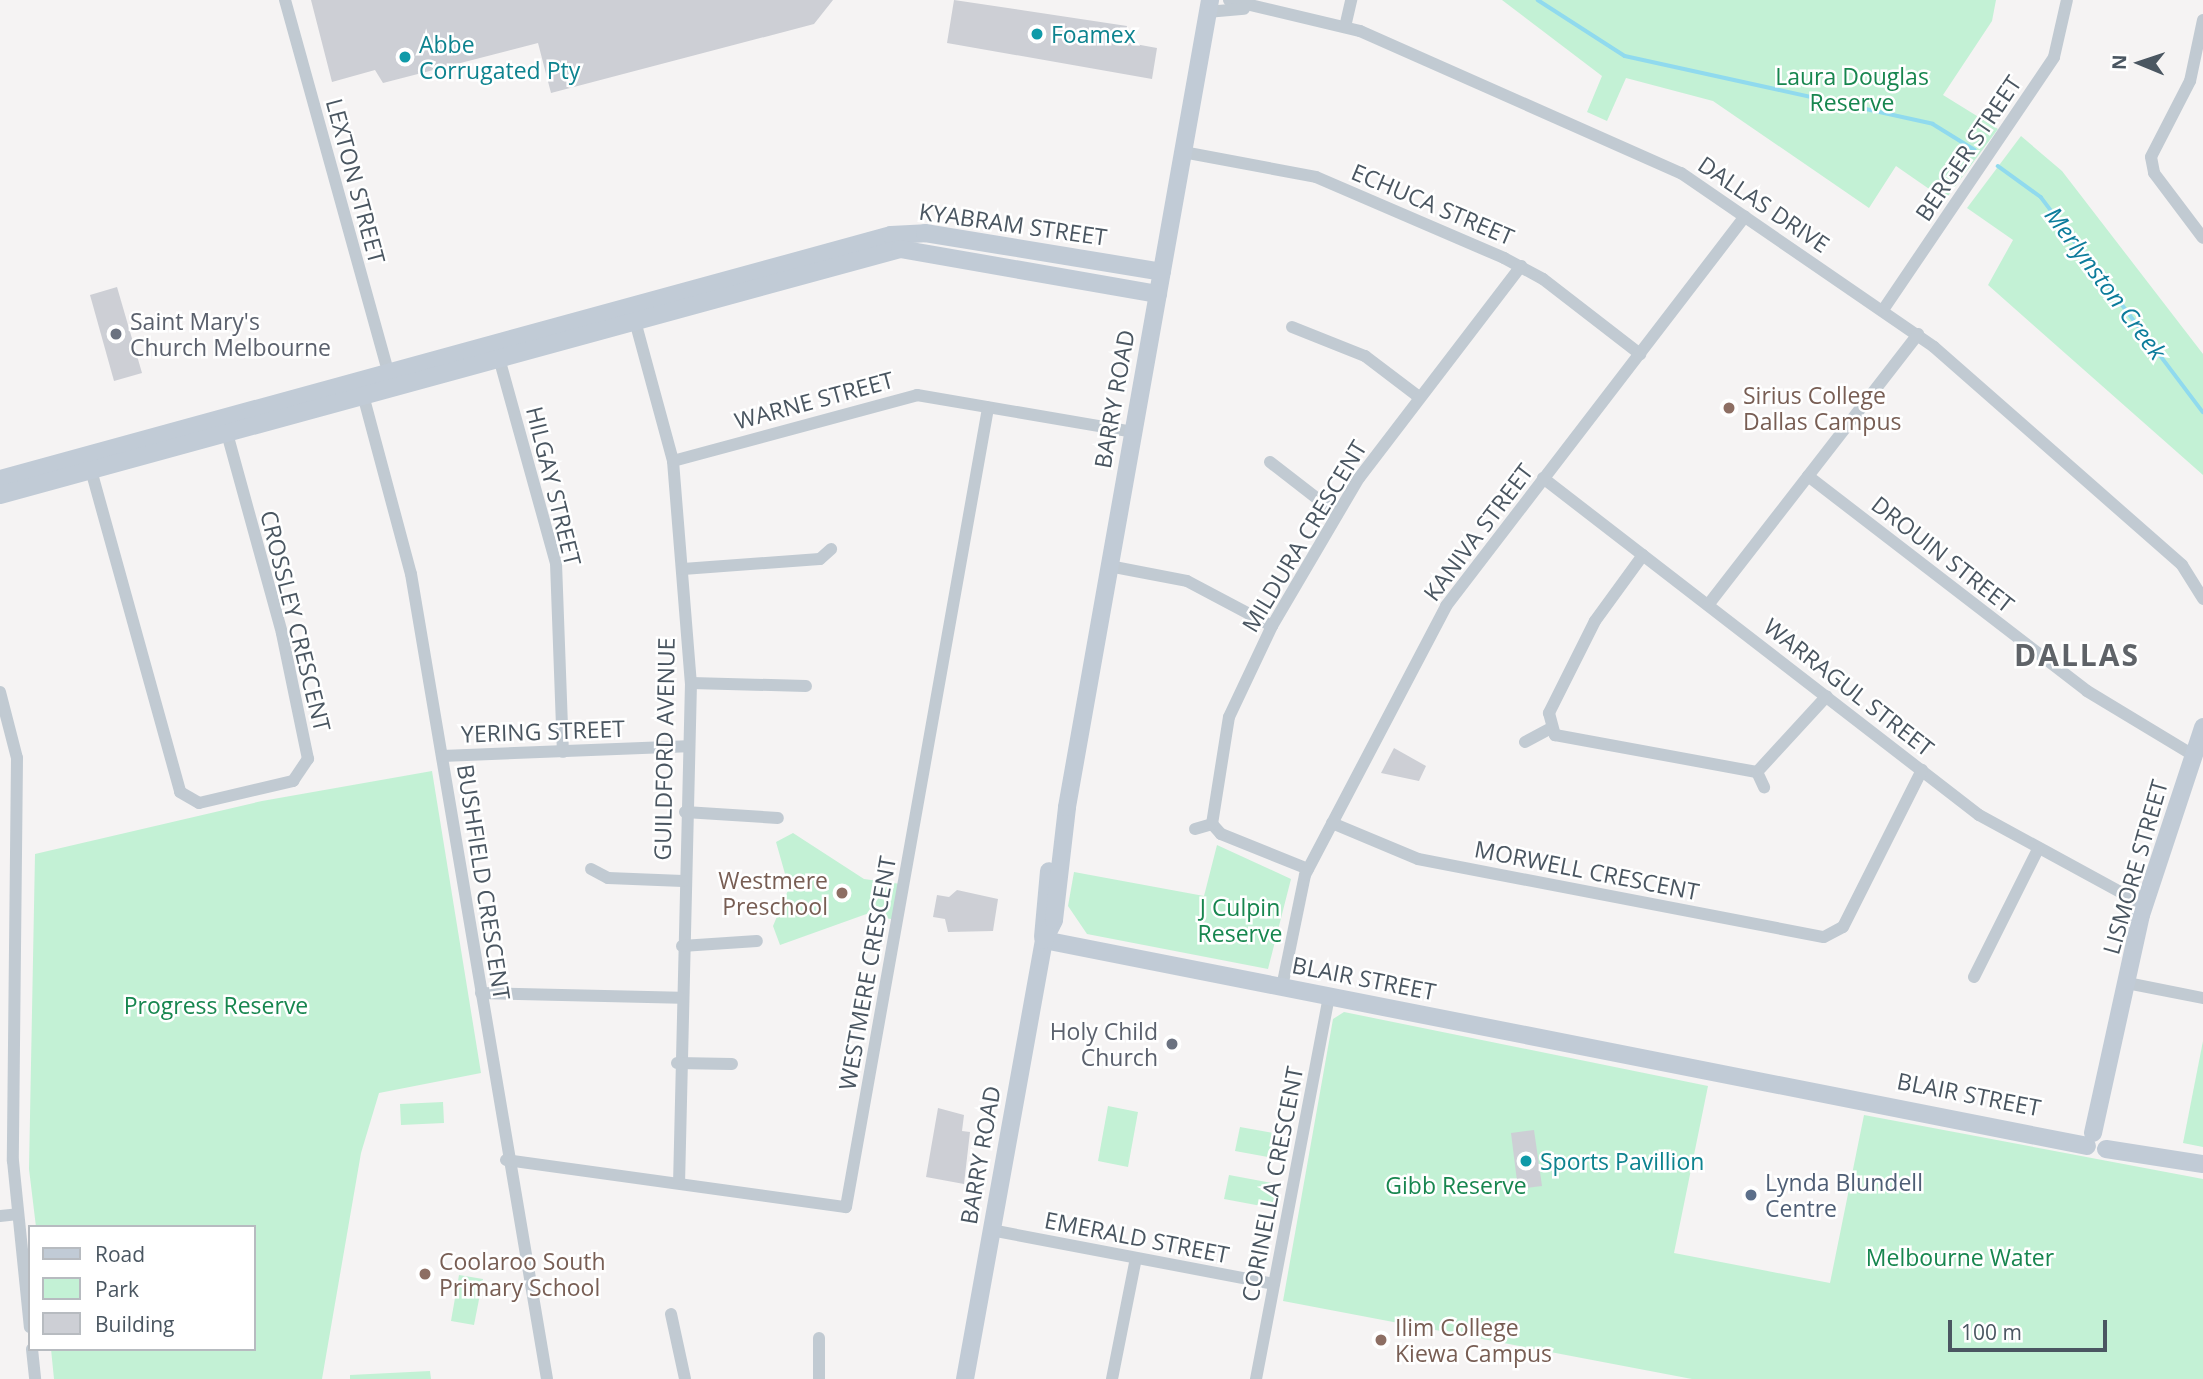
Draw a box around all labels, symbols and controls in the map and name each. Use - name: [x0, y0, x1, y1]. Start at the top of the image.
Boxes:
- place label: Foamex: [1051, 20, 1136, 48]
- marker: Foamex: [1029, 26, 1045, 42]
- north arrow: [2105, 28, 2175, 98]
- place label: Abbe Corrugated Pty: [419, 30, 580, 84]
- marker: Abbe Corrugated Pty: [397, 49, 413, 65]
- text: N: [2106, 54, 2132, 70]
- park label: Laura Douglas Reserve: [1775, 62, 1929, 116]
- street label: BERGER STREET: [1909, 70, 2027, 226]
- street label: LEXTON STREET: [321, 96, 391, 266]
- street label: DALLAS DRIVE: [1693, 150, 1835, 258]
- street label: ECHUCA STREET: [1348, 157, 1518, 251]
- street label: KYABRAM STREET: [917, 197, 1109, 251]
- water label: Merlynston Creek: [2039, 201, 2173, 365]
- place label: Saint Mary's Church Melbourne: [130, 307, 331, 361]
- marker: Saint Mary's Church Melbourne: [108, 326, 124, 342]
- street label: BARRY ROAD: [1088, 328, 1140, 470]
- street label: WARNE STREET: [731, 365, 897, 435]
- place label: Sirius College Dallas Campus: [1743, 381, 1901, 435]
- marker: Sirius College Dallas Campus: [1721, 400, 1737, 416]
- street label: HILGAY STREET: [521, 403, 587, 569]
- street label: MILDURA CRESCENT: [1236, 435, 1372, 637]
- street label: KANIVA STREET: [1418, 458, 1538, 606]
- street label: DROUIN STREET: [1866, 490, 2020, 618]
- street label: CROSSLEY CRESCENT: [255, 508, 337, 734]
- street label: WARRAGUL STREET: [1759, 612, 1939, 762]
- street label: GUILDFORD AVENUE: [648, 637, 680, 861]
- district label: DALLAS: [2015, 637, 2139, 673]
- street label: YERING STREET: [461, 714, 625, 748]
- street label: BUSHFIELD CRESCENT: [452, 762, 516, 1002]
- street label: LISMORE STREET: [2097, 777, 2173, 957]
- street label: MORWELL CRESCENT: [1472, 835, 1702, 905]
- street label: WESTMERE CRESCENT: [833, 854, 901, 1092]
- place label: Westmere Preschool: [718, 866, 828, 920]
- marker: Westmere Preschool: [834, 885, 850, 901]
- park label: J Culpin Reserve: [1198, 893, 1282, 947]
- street label: BLAIR STREET: [1290, 951, 1438, 1005]
- park label: Progress Reserve: [124, 991, 308, 1019]
- place label: Holy Child Church: [1050, 1017, 1158, 1071]
- marker: Holy Child Church: [1164, 1036, 1180, 1052]
- street label: CORINELLA CRESCENT: [1236, 1064, 1308, 1304]
- street label: BLAIR STREET: [1895, 1067, 2043, 1121]
- street label: BARRY ROAD: [954, 1084, 1006, 1226]
- place label: Sports Pavillion: [1540, 1147, 1704, 1175]
- marker: Sports Pavillion: [1518, 1153, 1534, 1169]
- place label: Lynda Blundell Centre: [1765, 1168, 1923, 1222]
- park label: Gibb Reserve: [1385, 1171, 1527, 1199]
- marker: Lynda Blundell Centre: [1743, 1187, 1759, 1203]
- street label: EMERALD STREET: [1042, 1206, 1232, 1268]
- legend: [28, 1225, 256, 1351]
- text: Road: [95, 1240, 145, 1268]
- park label: Melbourne Water: [1866, 1243, 2054, 1271]
- place label: Coolaroo South Primary School: [439, 1247, 606, 1301]
- marker: Coolaroo South Primary School: [417, 1266, 433, 1282]
- text: Park: [95, 1275, 139, 1303]
- scale bar: [1951, 1306, 2110, 1350]
- text: Building: [95, 1310, 174, 1338]
- place label: Ilim College Kiewa Campus: [1395, 1313, 1552, 1367]
- text: 100 m: [1961, 1318, 2022, 1346]
- marker: Ilim College Kiewa Campus: [1373, 1332, 1389, 1348]

